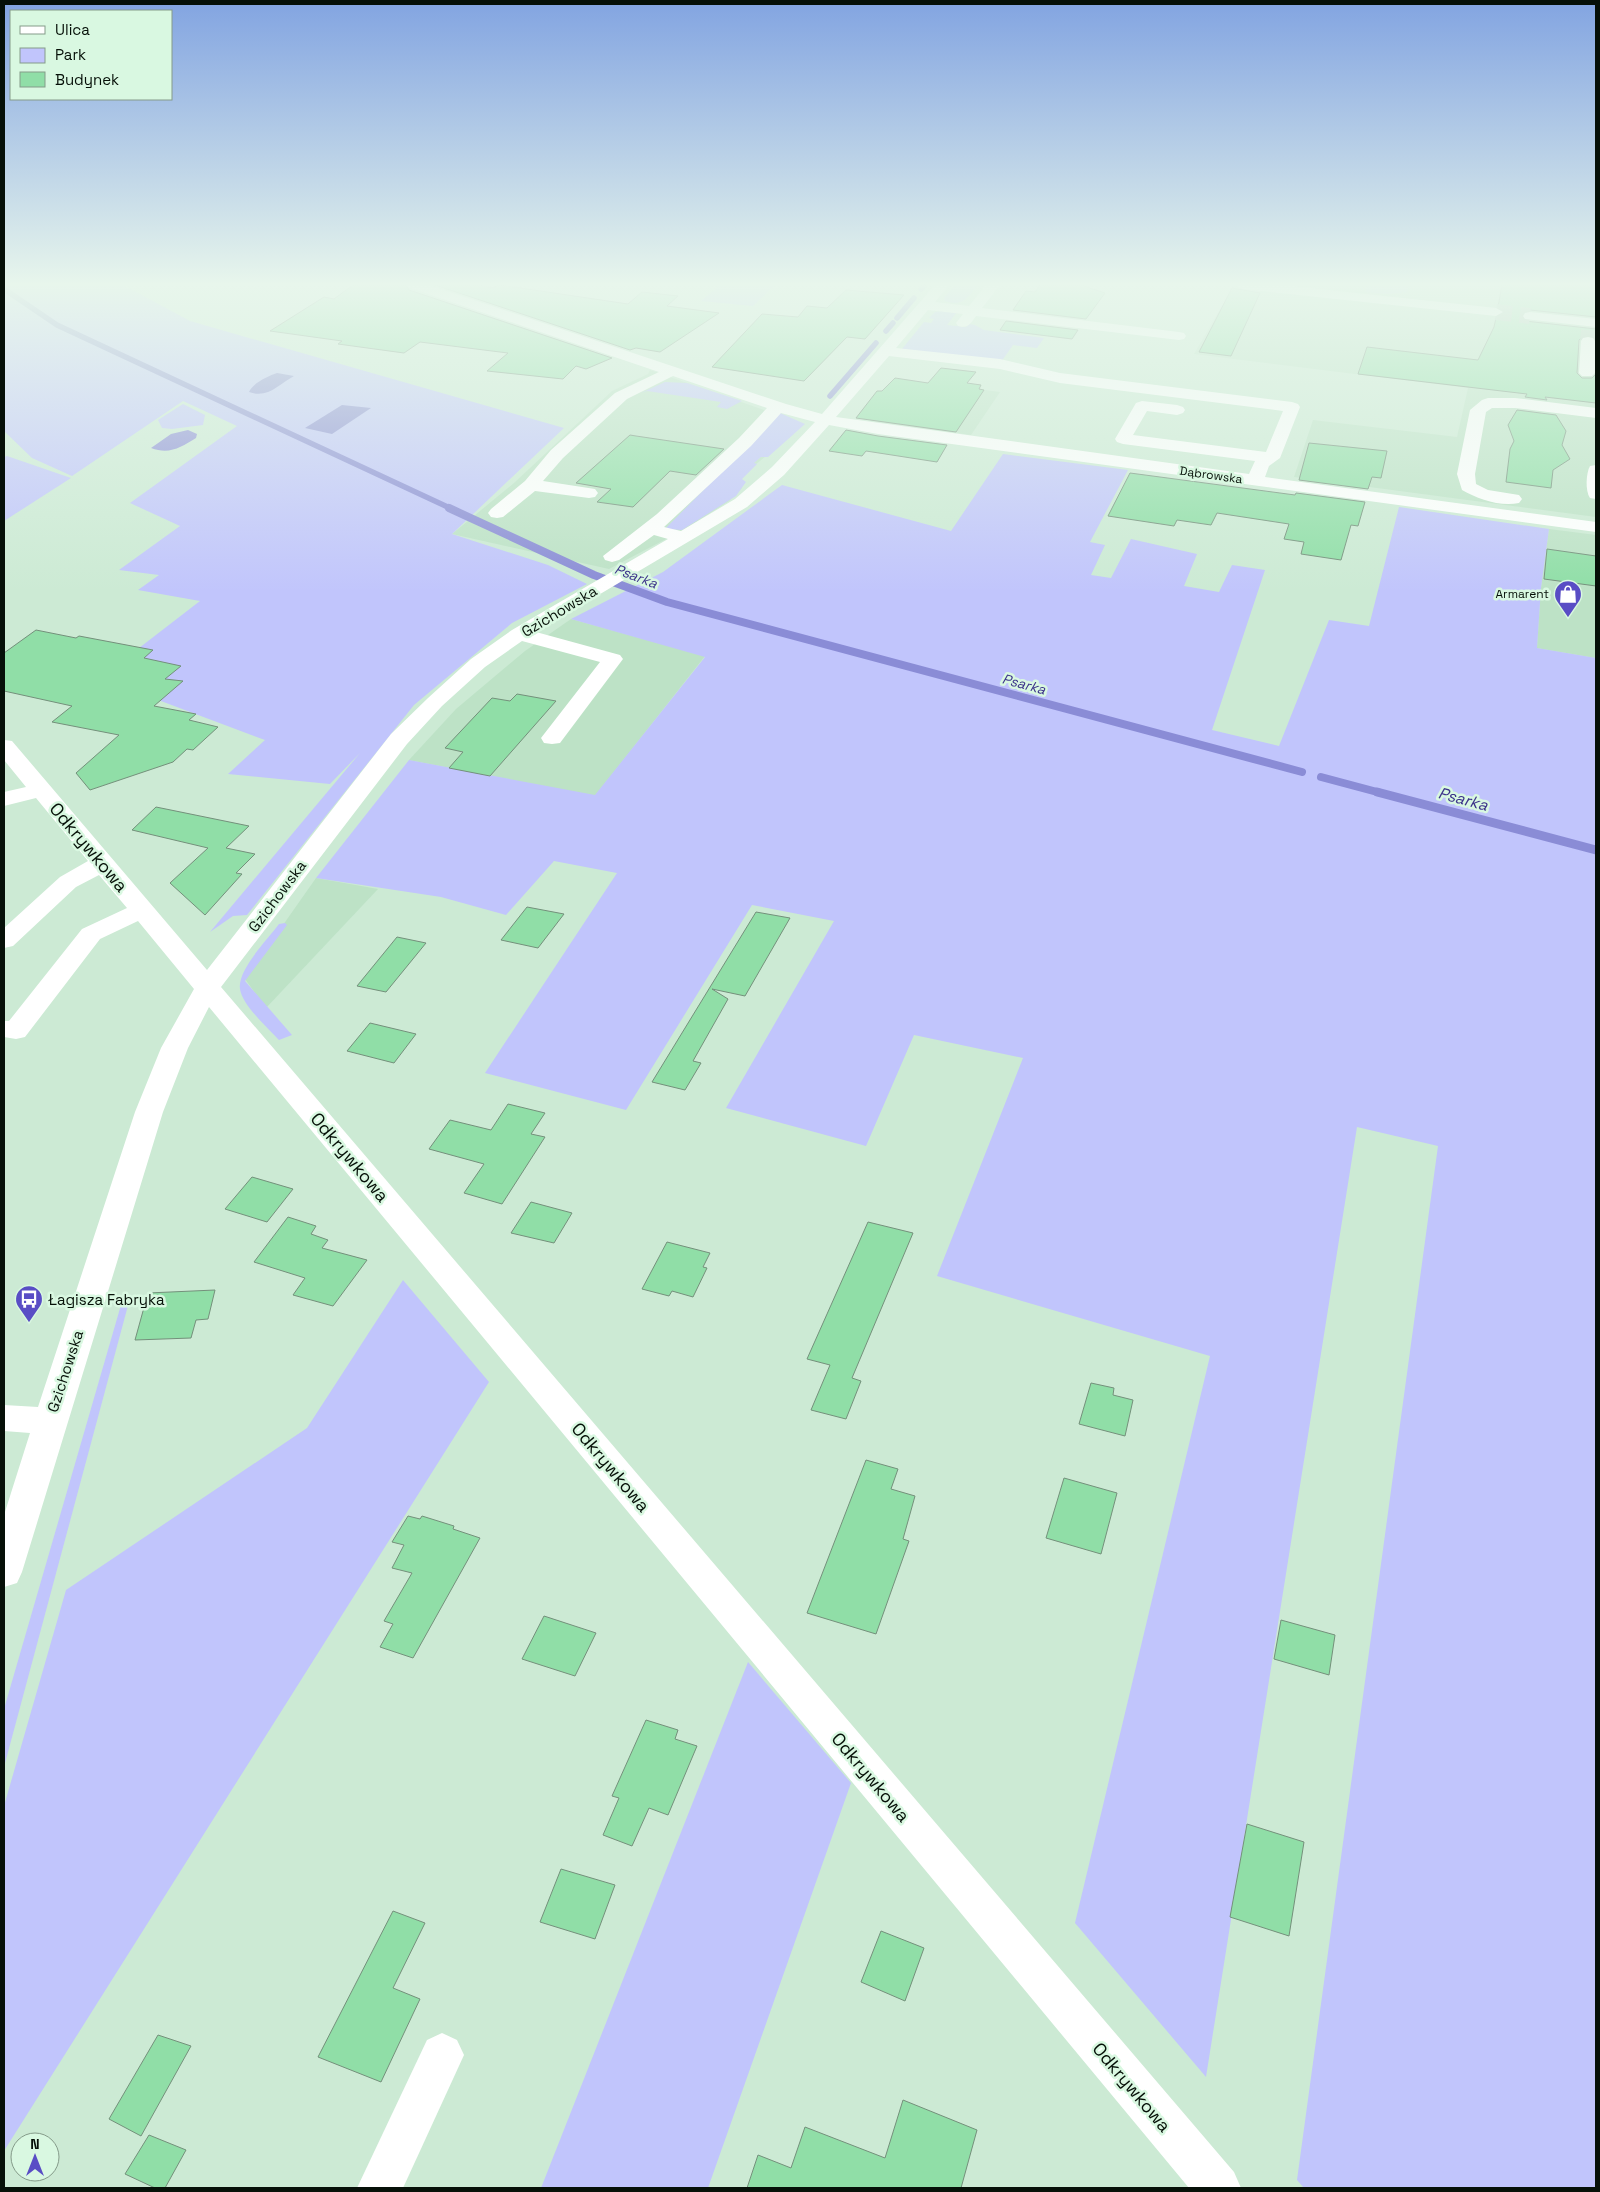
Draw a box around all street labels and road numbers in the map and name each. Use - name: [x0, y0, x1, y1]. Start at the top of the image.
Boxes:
- street label: Dąbrowska: [1179, 463, 1244, 487]
- street label: Gzichowska: [518, 581, 601, 641]
- street label: Odkrywkowa: [45, 797, 133, 897]
- street label: Gzichowska: [244, 856, 310, 936]
- street label: Odkrywkowa: [306, 1107, 394, 1207]
- street label: Gzichowska: [43, 1327, 87, 1414]
- street label: Odkrywkowa: [567, 1417, 655, 1517]
- street label: Odkrywkowa: [827, 1727, 915, 1827]
- street label: Odkrywkowa: [1088, 2037, 1176, 2137]

